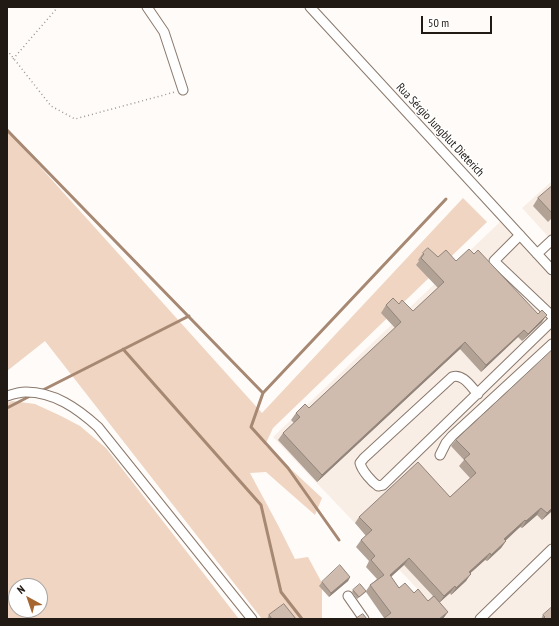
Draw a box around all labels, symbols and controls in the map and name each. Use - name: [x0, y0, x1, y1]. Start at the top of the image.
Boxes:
- scale bar: [423, 8, 494, 34]
- text: 50 m: [428, 15, 449, 30]
- street label: Rua Sérgio Jungblut Dieterich: [393, 80, 487, 180]
- north arrow: [8, 578, 48, 618]
- text: N: [14, 582, 28, 597]

